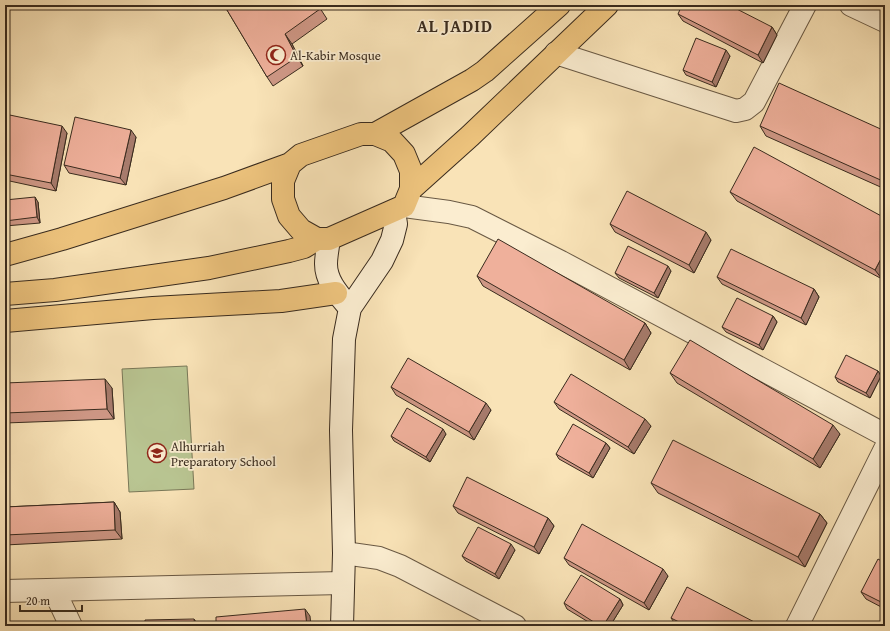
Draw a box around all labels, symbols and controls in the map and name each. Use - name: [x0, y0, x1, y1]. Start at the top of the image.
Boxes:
- district label: AL JADID: [417, 13, 493, 38]
- mosque icon: Al-Kabir Mosque: [265, 44, 287, 66]
- place label: Al-Kabir Mosque: [290, 46, 381, 65]
- place label: Alhurriah Preparatory School: [171, 437, 276, 471]
- school or university icon: Alhurriah Preparatory School: [146, 442, 168, 464]
- scale bar: [20, 587, 82, 613]
- text: 20 m: [26, 592, 50, 609]

